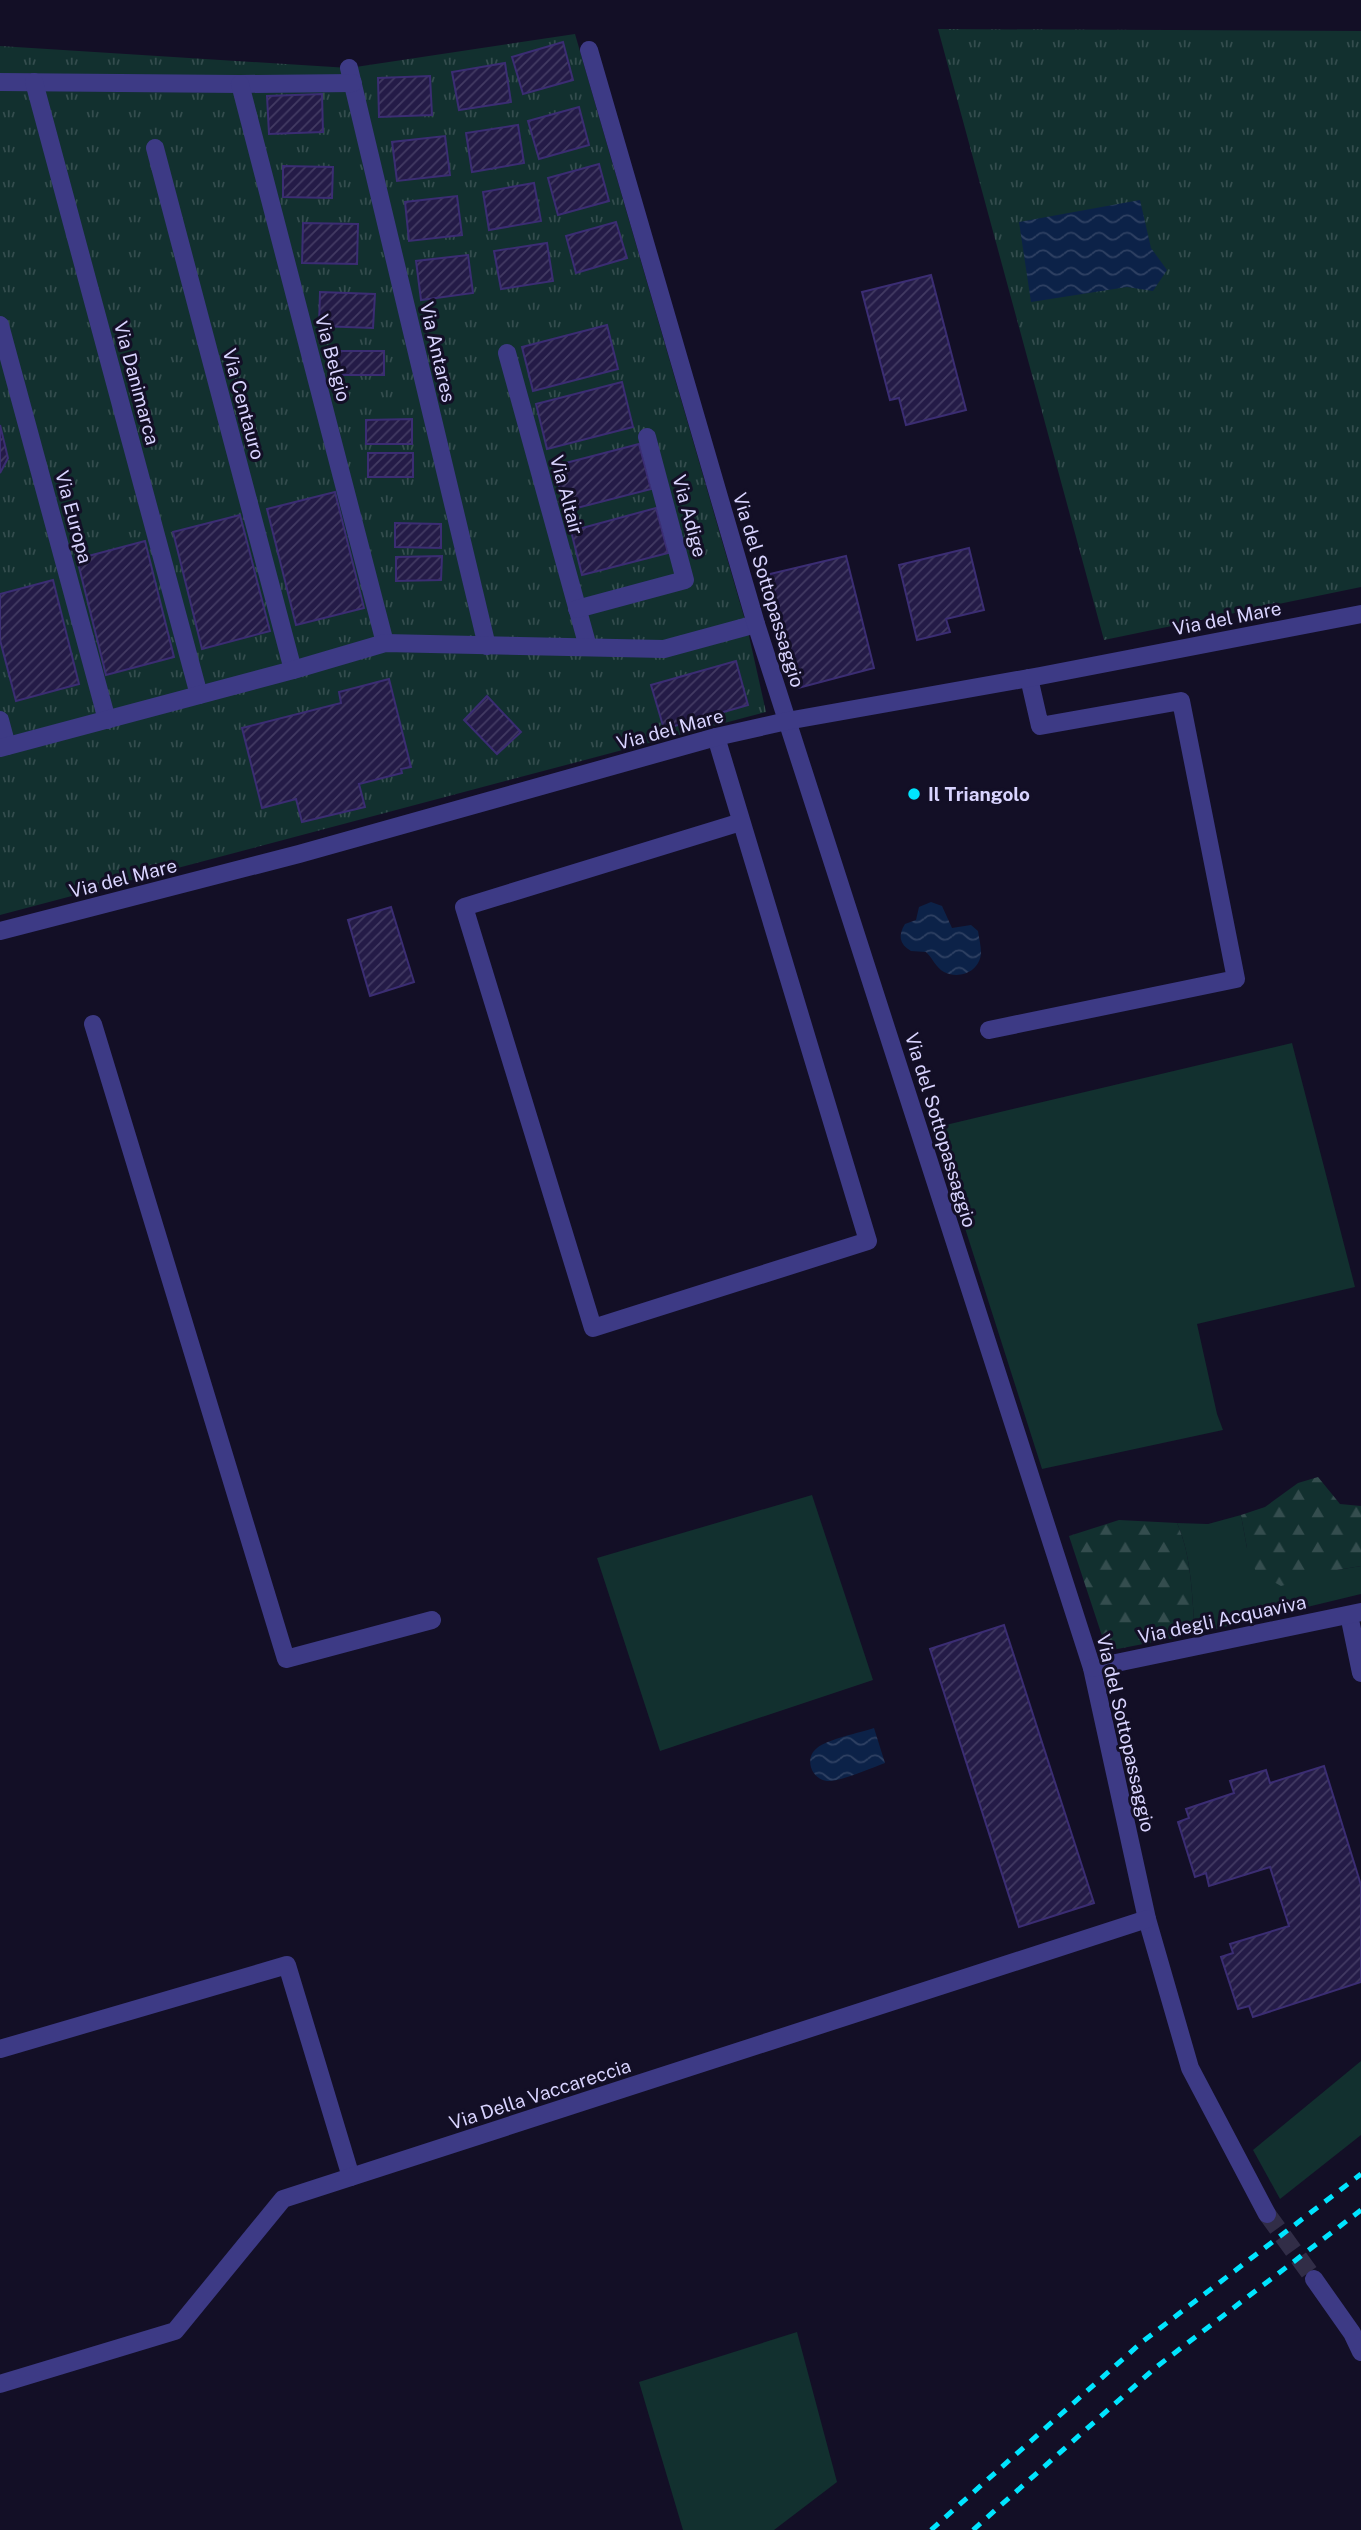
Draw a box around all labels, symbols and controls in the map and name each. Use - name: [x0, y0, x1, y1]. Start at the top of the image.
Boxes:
- street label: Via Antares: [416, 300, 460, 404]
- street label: Via Belgio: [311, 312, 355, 404]
- street label: Via Danimarca: [110, 319, 164, 447]
- street label: Via Centauro: [219, 346, 269, 462]
- street label: Via Altair: [546, 453, 588, 537]
- street label: Via Europa: [51, 468, 97, 566]
- street label: Via Adige: [668, 472, 712, 560]
- street label: Via del Sottopassaggio: [729, 490, 809, 690]
- street label: Via del Mare: [1171, 597, 1283, 639]
- street label: Via del Mare: [614, 704, 726, 754]
- place label: Il Triangolo: [928, 783, 1030, 805]
- marker: Il Triangolo: [906, 786, 922, 802]
- street label: Via del Mare: [67, 854, 179, 902]
- street label: Via del Sottopassaggio: [901, 1030, 981, 1230]
- street label: Via degli Acquaviva: [1136, 1590, 1308, 1648]
- street label: Via del Sottopassaggio: [1093, 1632, 1159, 1834]
- street label: Via Della Vaccareccia: [446, 2054, 634, 2134]

